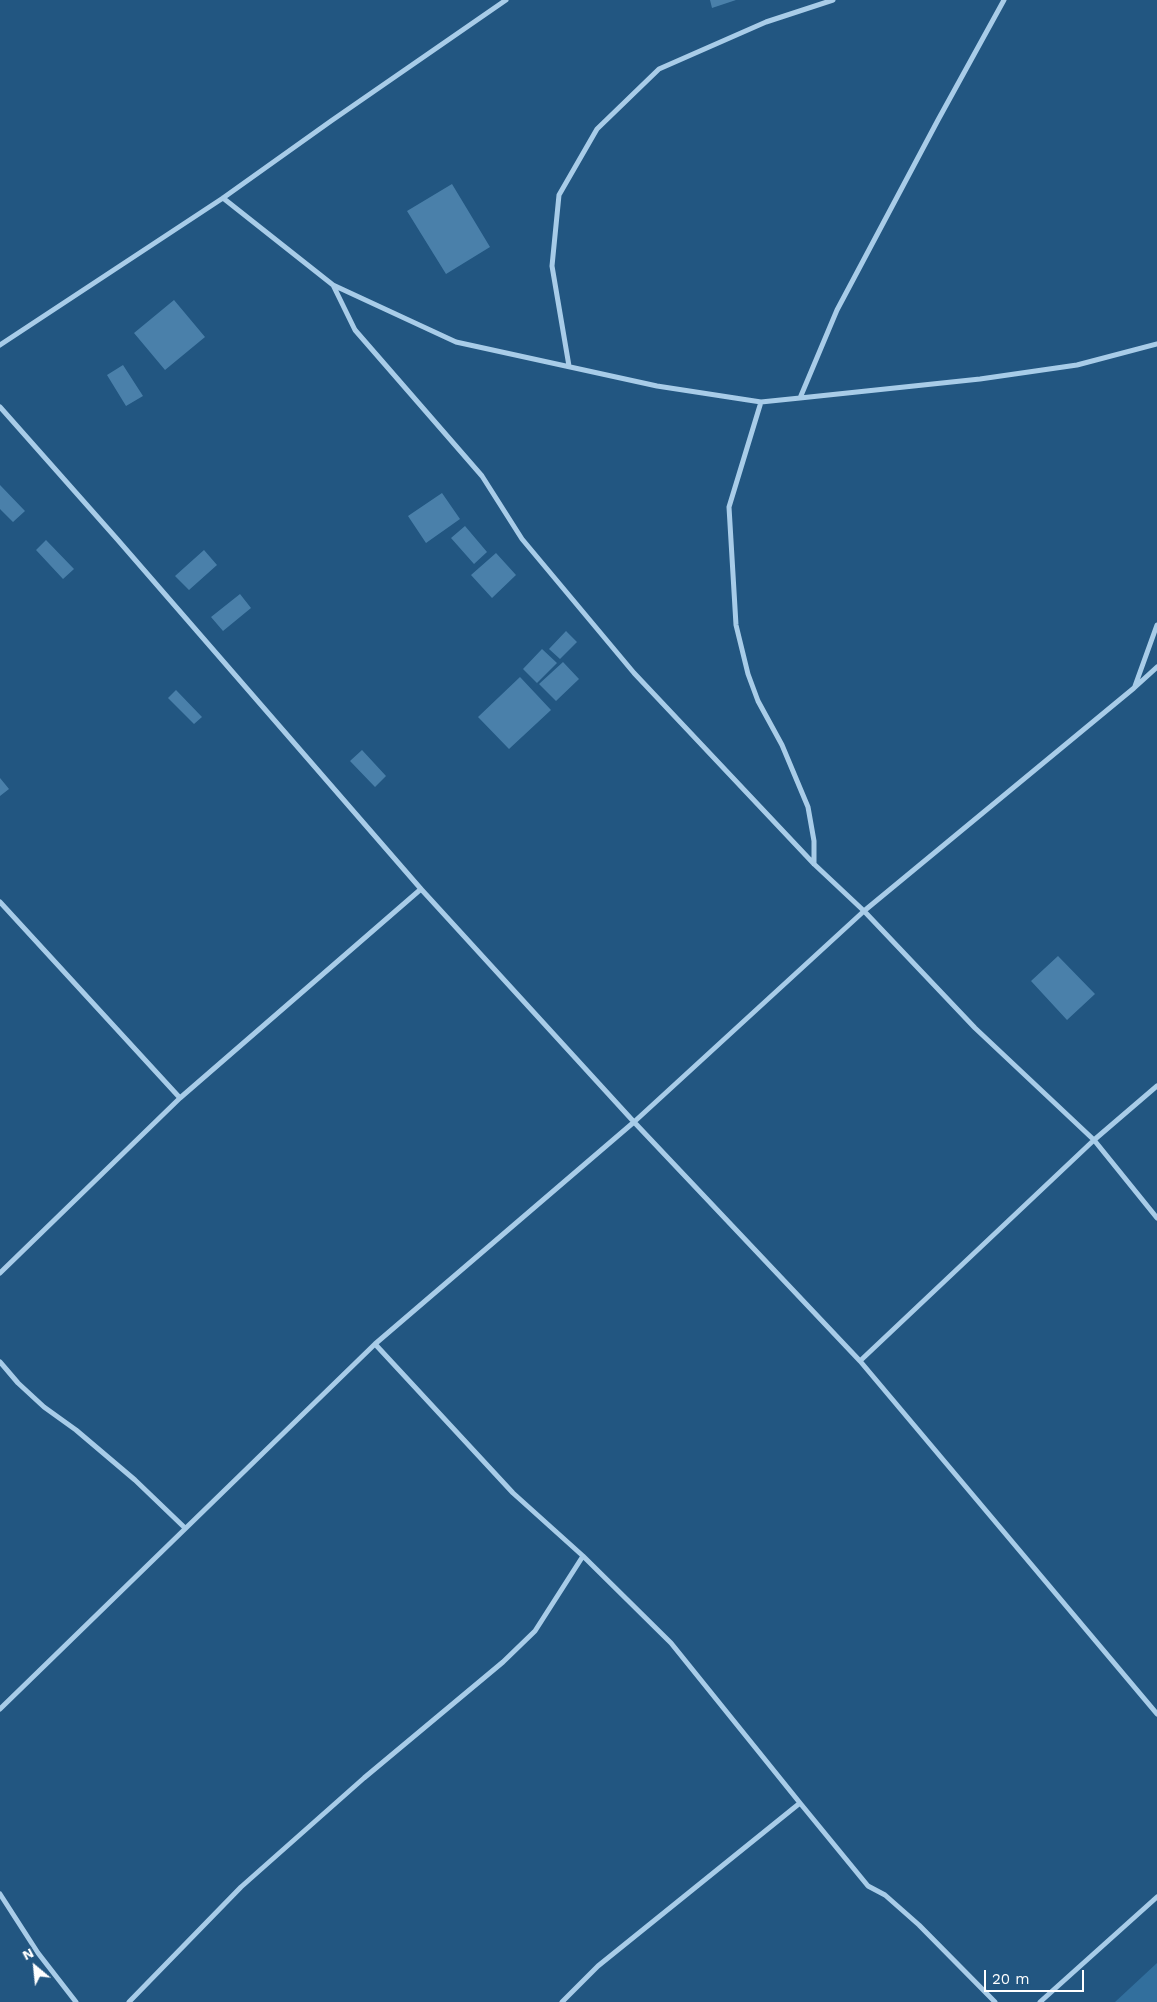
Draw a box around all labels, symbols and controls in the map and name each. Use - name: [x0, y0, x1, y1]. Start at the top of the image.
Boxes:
- north arrow: [10, 1942, 60, 1992]
- text: N: [20, 1944, 36, 1963]
- scale bar: [987, 1960, 1087, 1992]
- text: 20 m: [992, 1970, 1030, 1988]

